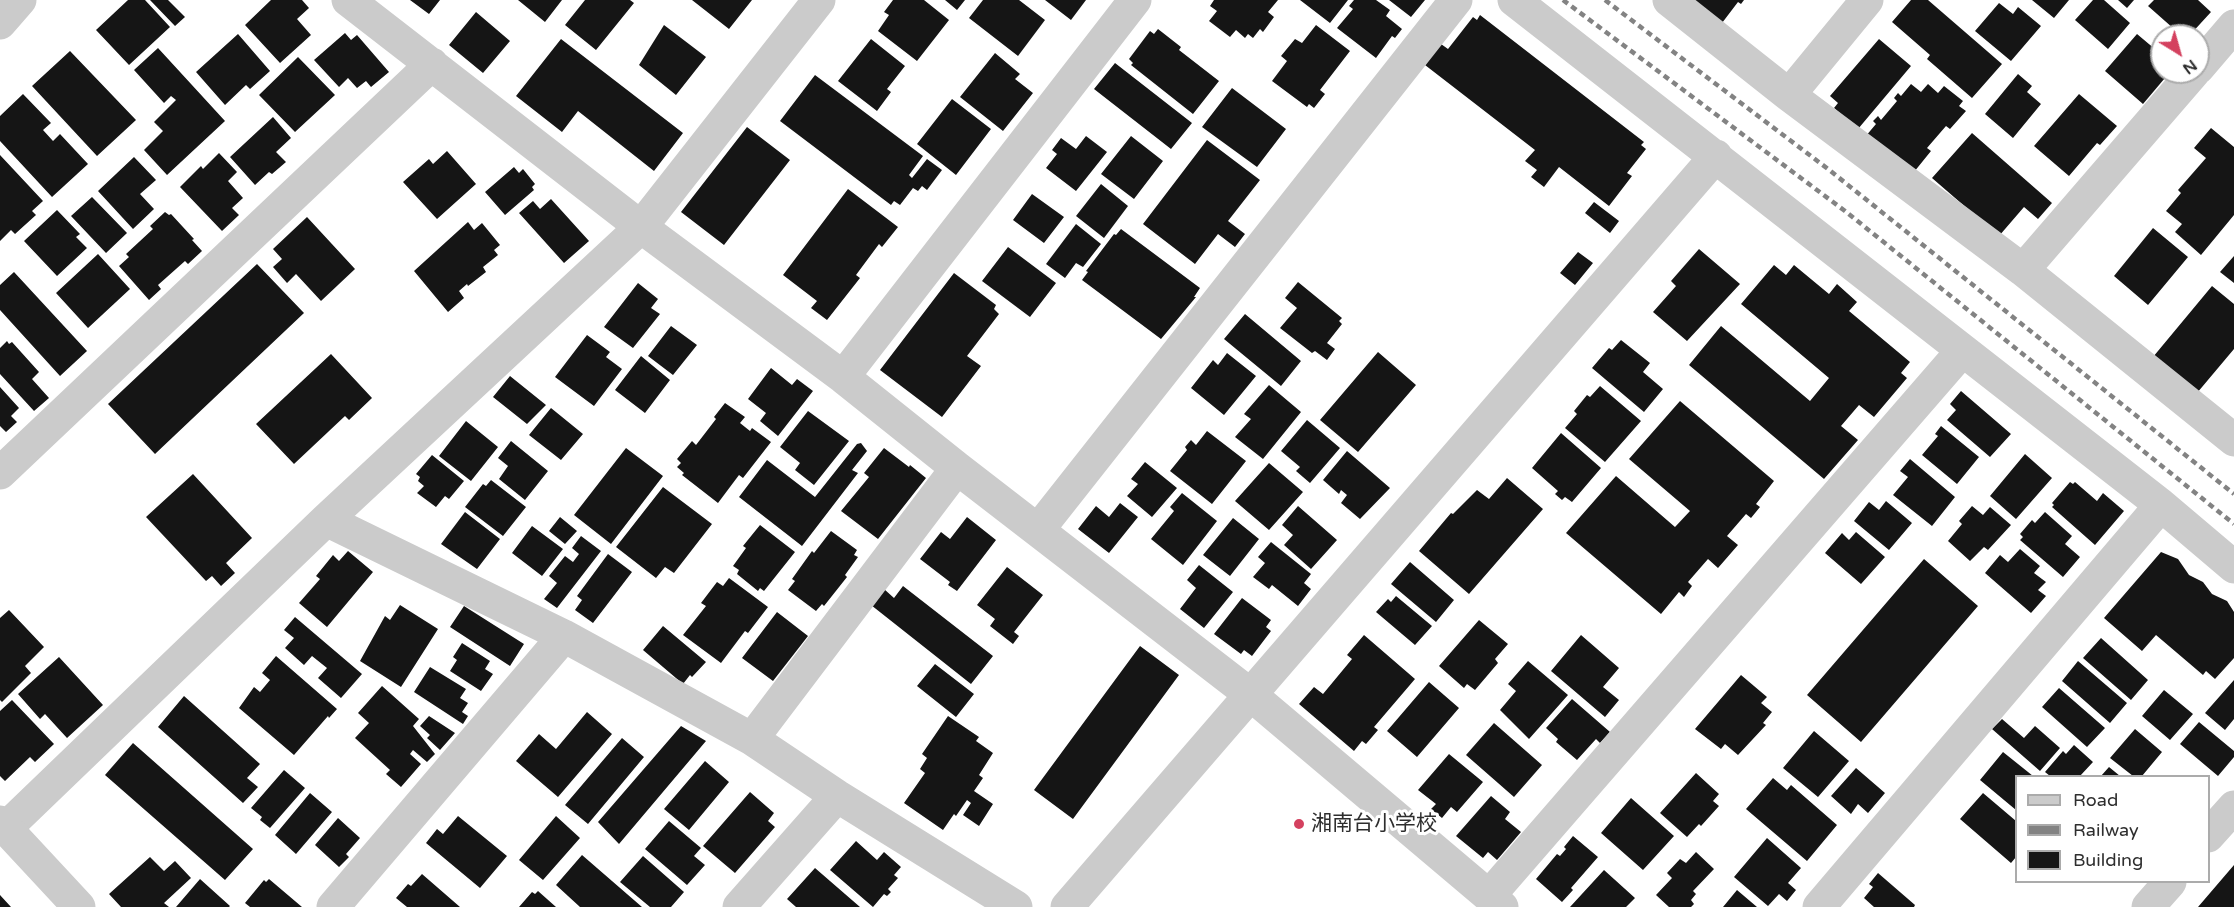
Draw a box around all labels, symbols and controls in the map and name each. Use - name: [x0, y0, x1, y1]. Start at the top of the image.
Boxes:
- north arrow: [2150, 24, 2210, 84]
- text: N: [2178, 55, 2201, 79]
- legend: [2015, 775, 2210, 883]
- text: Road: [2073, 789, 2118, 811]
- place label: 湘南台小学校: [1311, 811, 1437, 837]
- marker: 湘南台小学校: [1292, 817, 1306, 831]
- text: Railway: [2073, 819, 2139, 841]
- text: Building: [2073, 849, 2143, 871]

